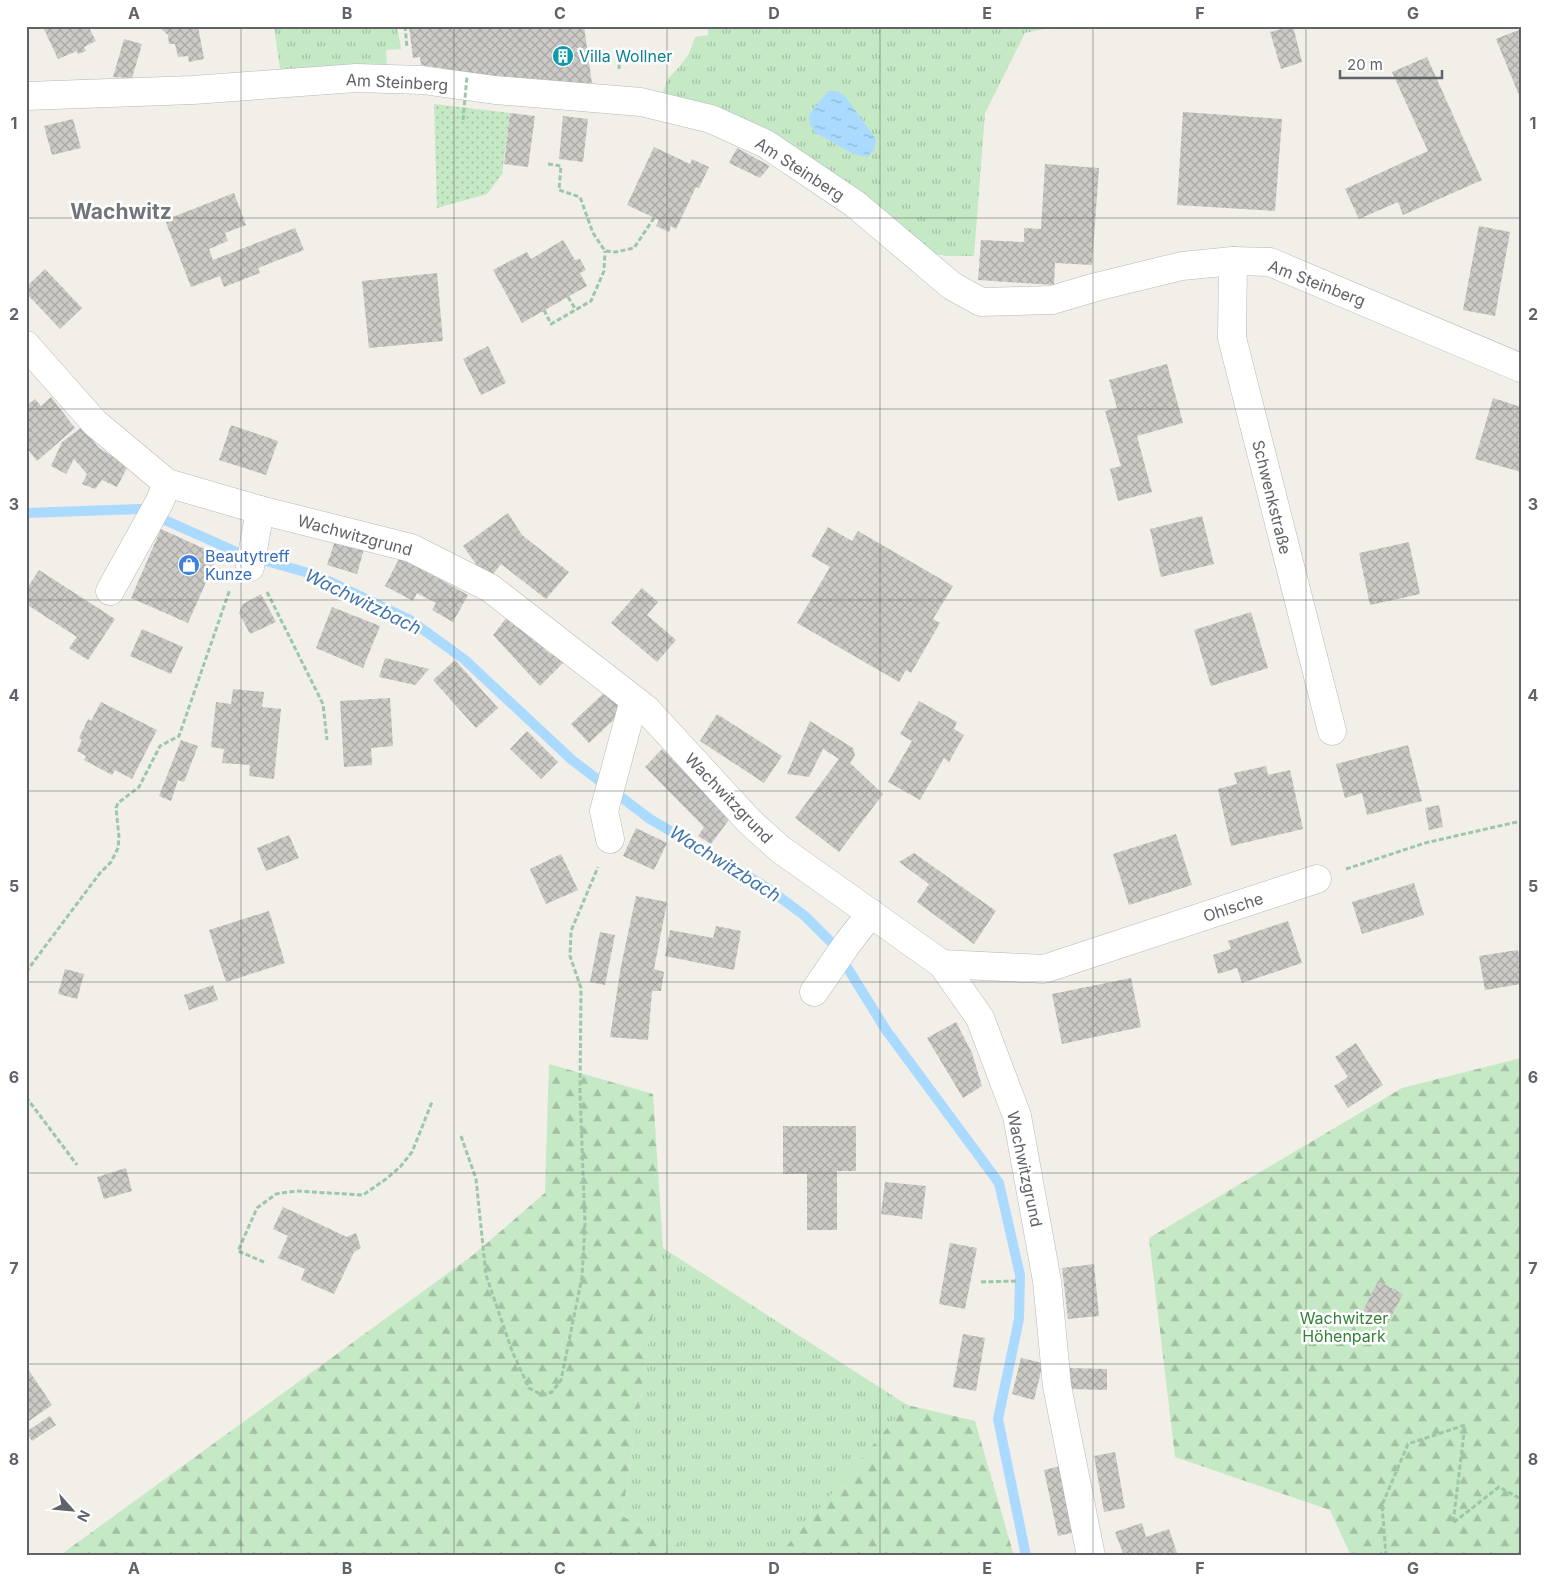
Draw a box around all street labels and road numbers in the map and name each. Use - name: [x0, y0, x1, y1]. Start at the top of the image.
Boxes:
- street label: Am Steinberg: [345, 69, 449, 95]
- street label: Am Steinberg: [752, 133, 848, 205]
- street label: Am Steinberg: [1266, 255, 1368, 311]
- street label: Schwenkstraße: [1248, 438, 1296, 556]
- street label: Wachwitzgrund: [295, 510, 415, 560]
- street label: Wachwitzgrund: [681, 749, 777, 847]
- street label: Ohlsche: [1200, 888, 1266, 926]
- street label: Wachwitzgrund: [1003, 1109, 1047, 1229]

